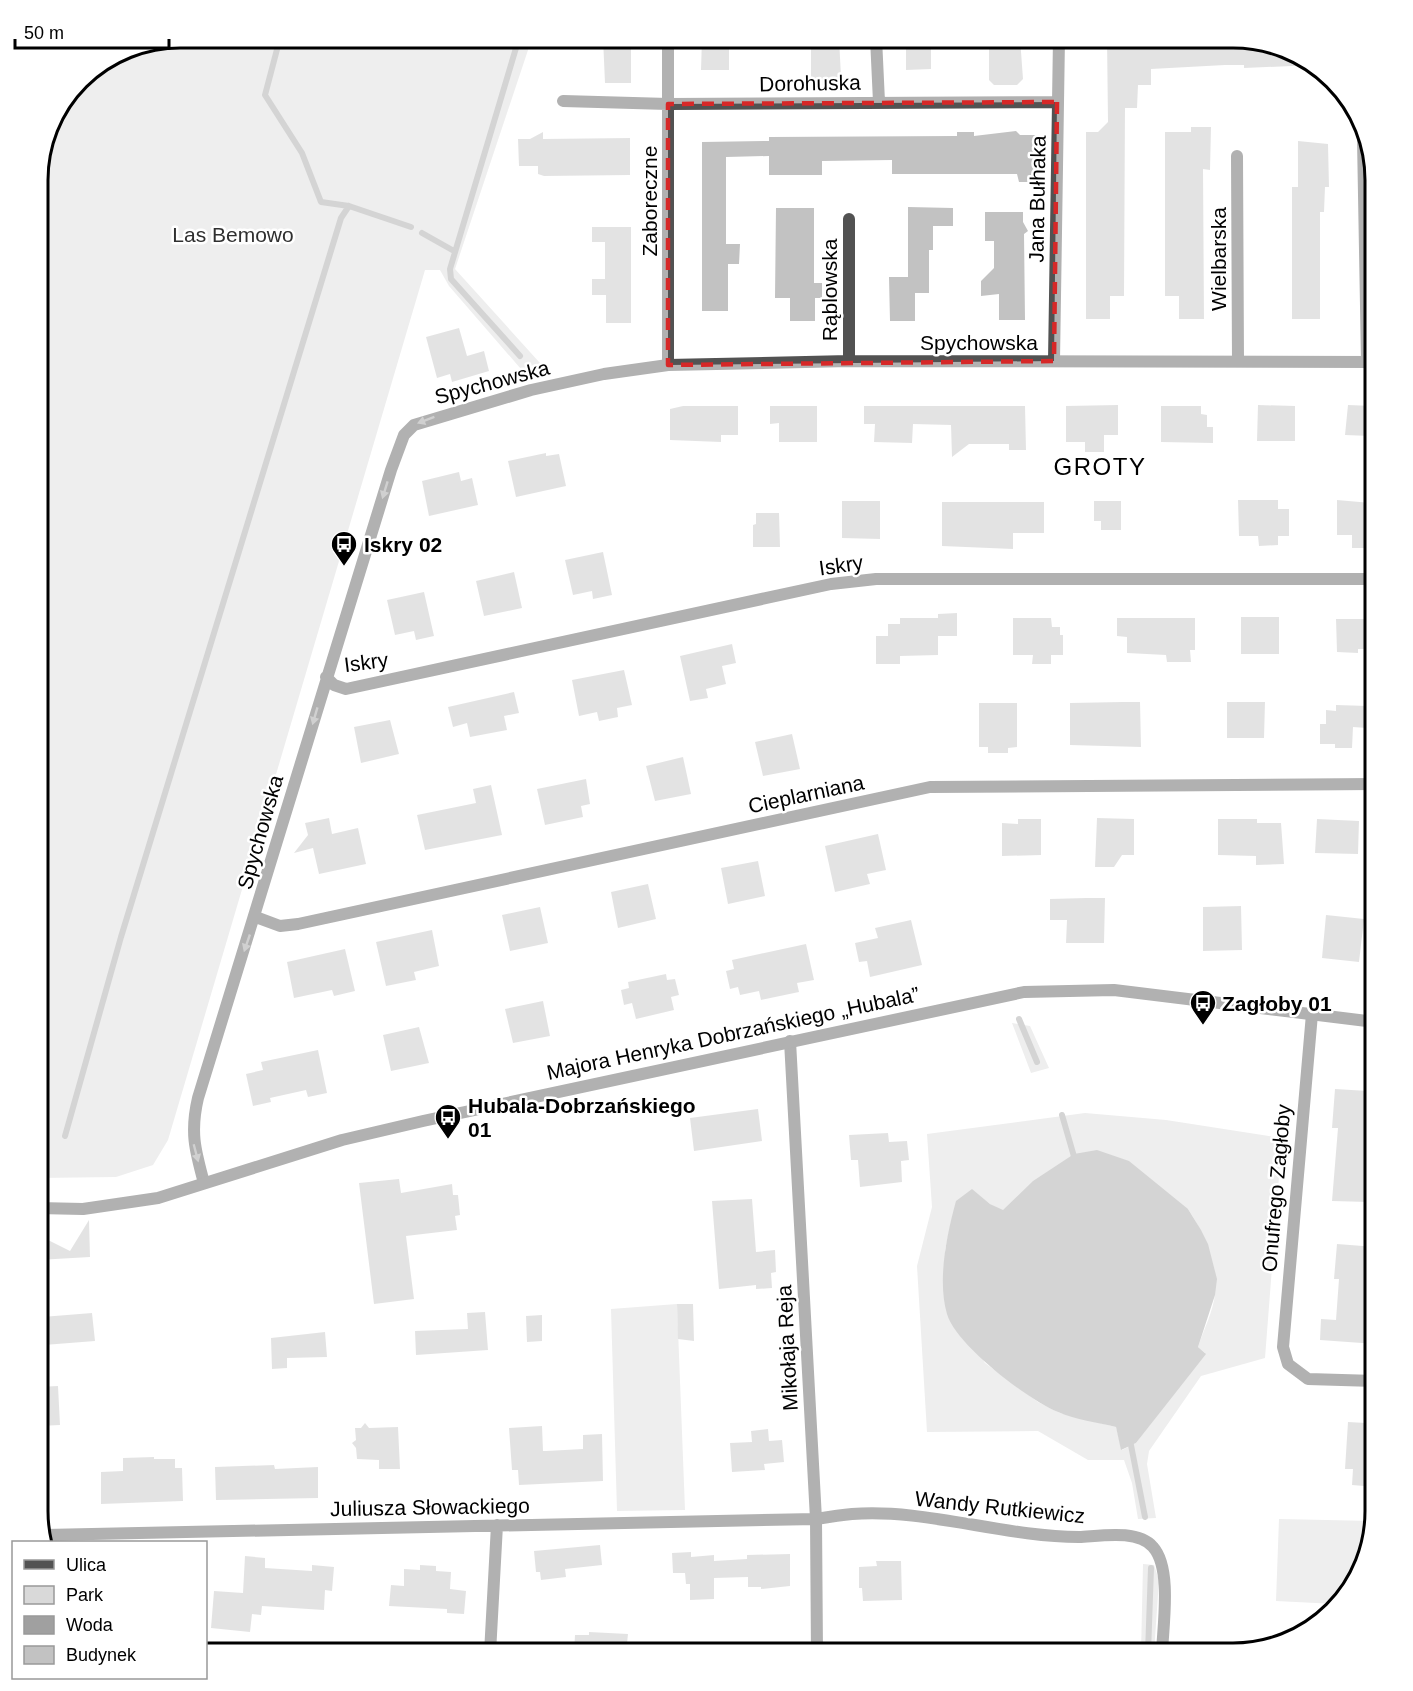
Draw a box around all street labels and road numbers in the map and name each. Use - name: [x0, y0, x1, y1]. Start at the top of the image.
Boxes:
- street label: Dorohuska: [759, 71, 861, 95]
- street label: Jana Bułhaka: [1024, 135, 1050, 263]
- street label: Zaboreczne: [638, 146, 661, 256]
- street label: Wielbarska: [1207, 207, 1230, 311]
- street label: Rąblowska: [818, 238, 841, 341]
- street label: Spychowska: [920, 331, 1038, 354]
- street label: Spychowska: [432, 356, 552, 408]
- street label: Iskry: [817, 550, 865, 579]
- street label: Iskry: [343, 648, 390, 676]
- street label: Cieplarniana: [746, 770, 866, 818]
- street label: Spychowska: [233, 772, 287, 892]
- street label: Majora Henryka Dobrzańskiego „Hubala”: [545, 982, 921, 1084]
- street label: Onufrego Zagłoby: [1257, 1103, 1295, 1273]
- street label: Mikołaja Reja: [772, 1284, 802, 1412]
- street label: Wandy Rutkiewicz: [914, 1487, 1086, 1527]
- street label: Juliusza Słowackiego: [330, 1494, 530, 1520]

